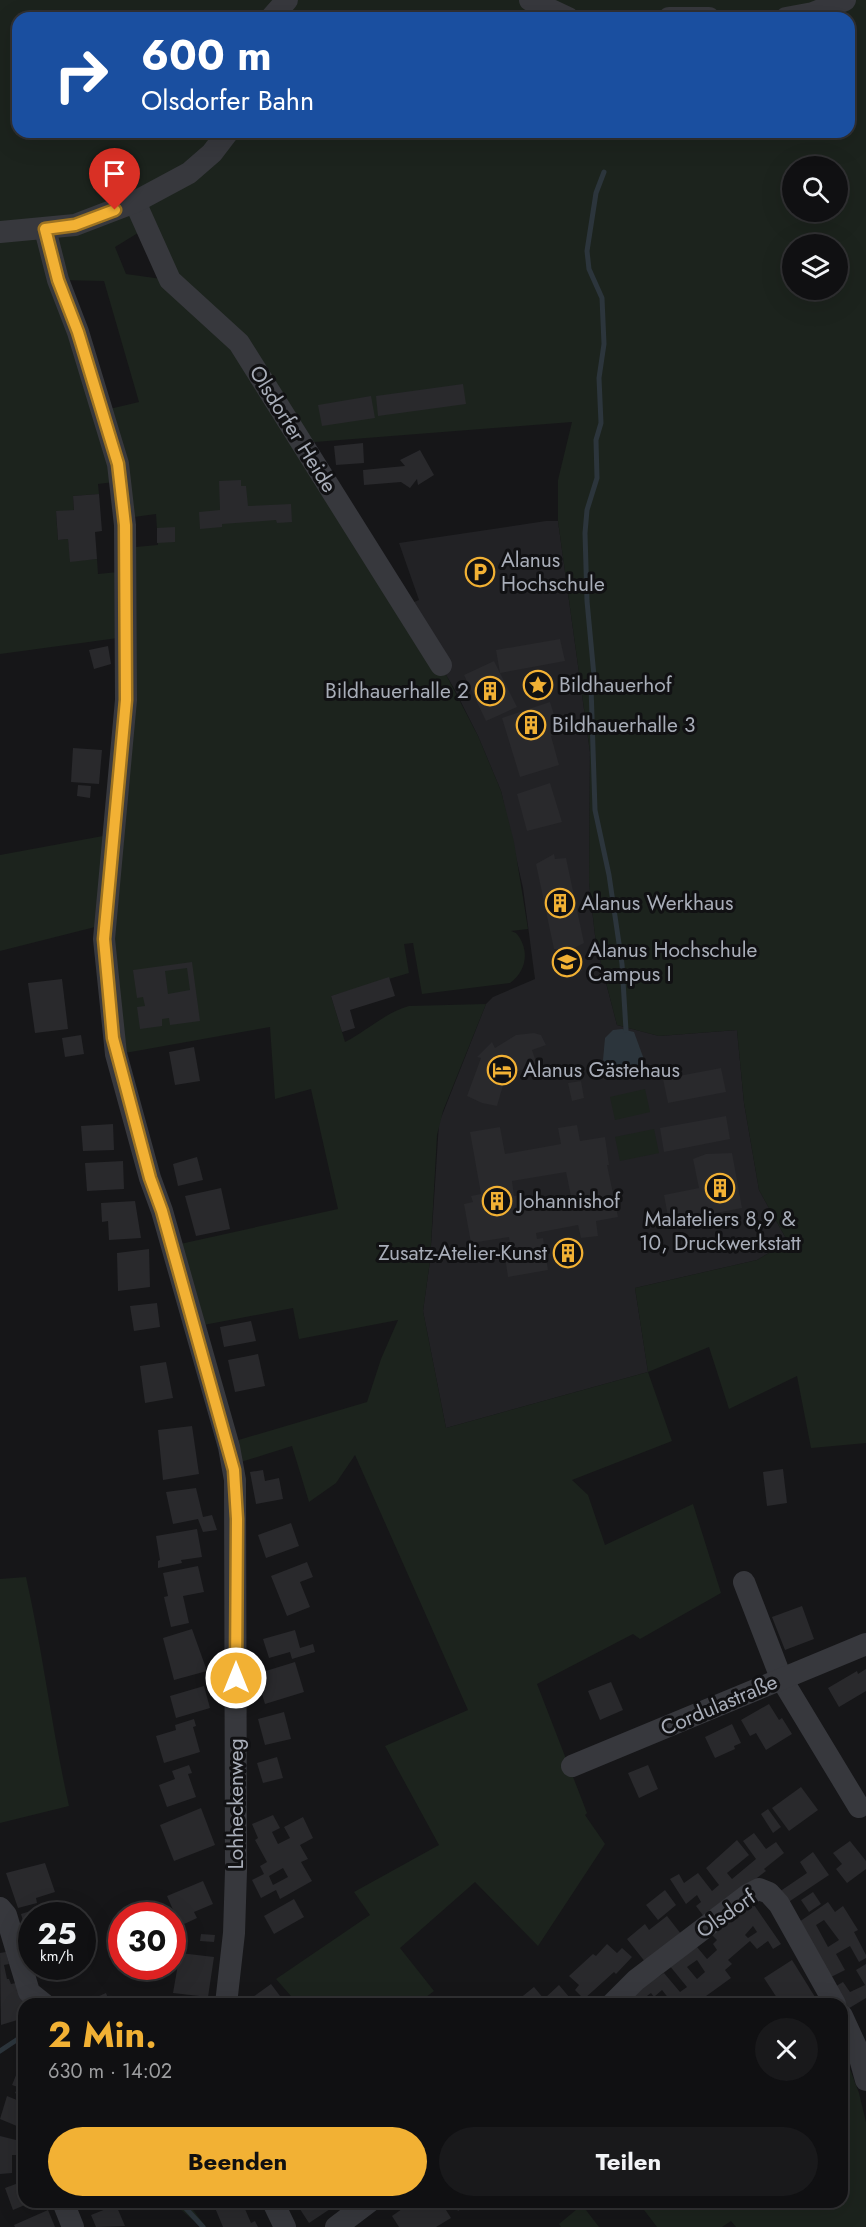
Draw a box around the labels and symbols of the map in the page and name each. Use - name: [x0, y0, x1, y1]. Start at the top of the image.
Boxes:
- pin: [89, 148, 140, 210]
- street label: Olsdorfer Heide: [242, 360, 344, 499]
- place label: Alanus Hochschule: [501, 545, 605, 599]
- parking icon: Alanus Hochschule: [464, 556, 496, 588]
- place icon: Bildhauerhof: [522, 669, 554, 701]
- place label: Bildhauerhof: [559, 670, 673, 700]
- building icon: Bildhauerhalle 2: [474, 675, 506, 707]
- place label: Bildhauerhalle 2: [325, 676, 469, 706]
- building icon: Bildhauerhalle 3: [515, 709, 547, 741]
- place label: Bildhauerhalle 3: [552, 710, 696, 740]
- building icon: Alanus Werkhaus: [544, 887, 576, 919]
- place label: Alanus Werkhaus: [581, 888, 734, 918]
- place label: Alanus Hochschule Campus I: [588, 935, 758, 989]
- school or university icon: Alanus Hochschule Campus I: [551, 946, 583, 978]
- hotel icon: Alanus Gästehaus: [486, 1054, 518, 1086]
- place label: Alanus Gästehaus: [523, 1055, 680, 1085]
- building icon: Malateliers 8,9 & 10, Druckwerkstatt: [704, 1172, 736, 1204]
- building icon: Johannishof: [481, 1185, 513, 1217]
- place label: Johannishof: [515, 1186, 621, 1216]
- place label: Malateliers 8,9 & 10, Druckwerkstatt: [639, 1204, 801, 1258]
- building icon: Zusatz-Atelier-Kunst: [552, 1237, 584, 1269]
- place label: Zusatz-Atelier-Kunst: [378, 1238, 547, 1268]
- position arrow: [204, 1646, 268, 1710]
- street label: Cordulastraße: [656, 1667, 782, 1743]
- street label: Lohheckenweg: [221, 1738, 251, 1870]
- street label: Olsdorf: [690, 1882, 763, 1945]
- speed limit sign: 30: [108, 1902, 186, 1980]

